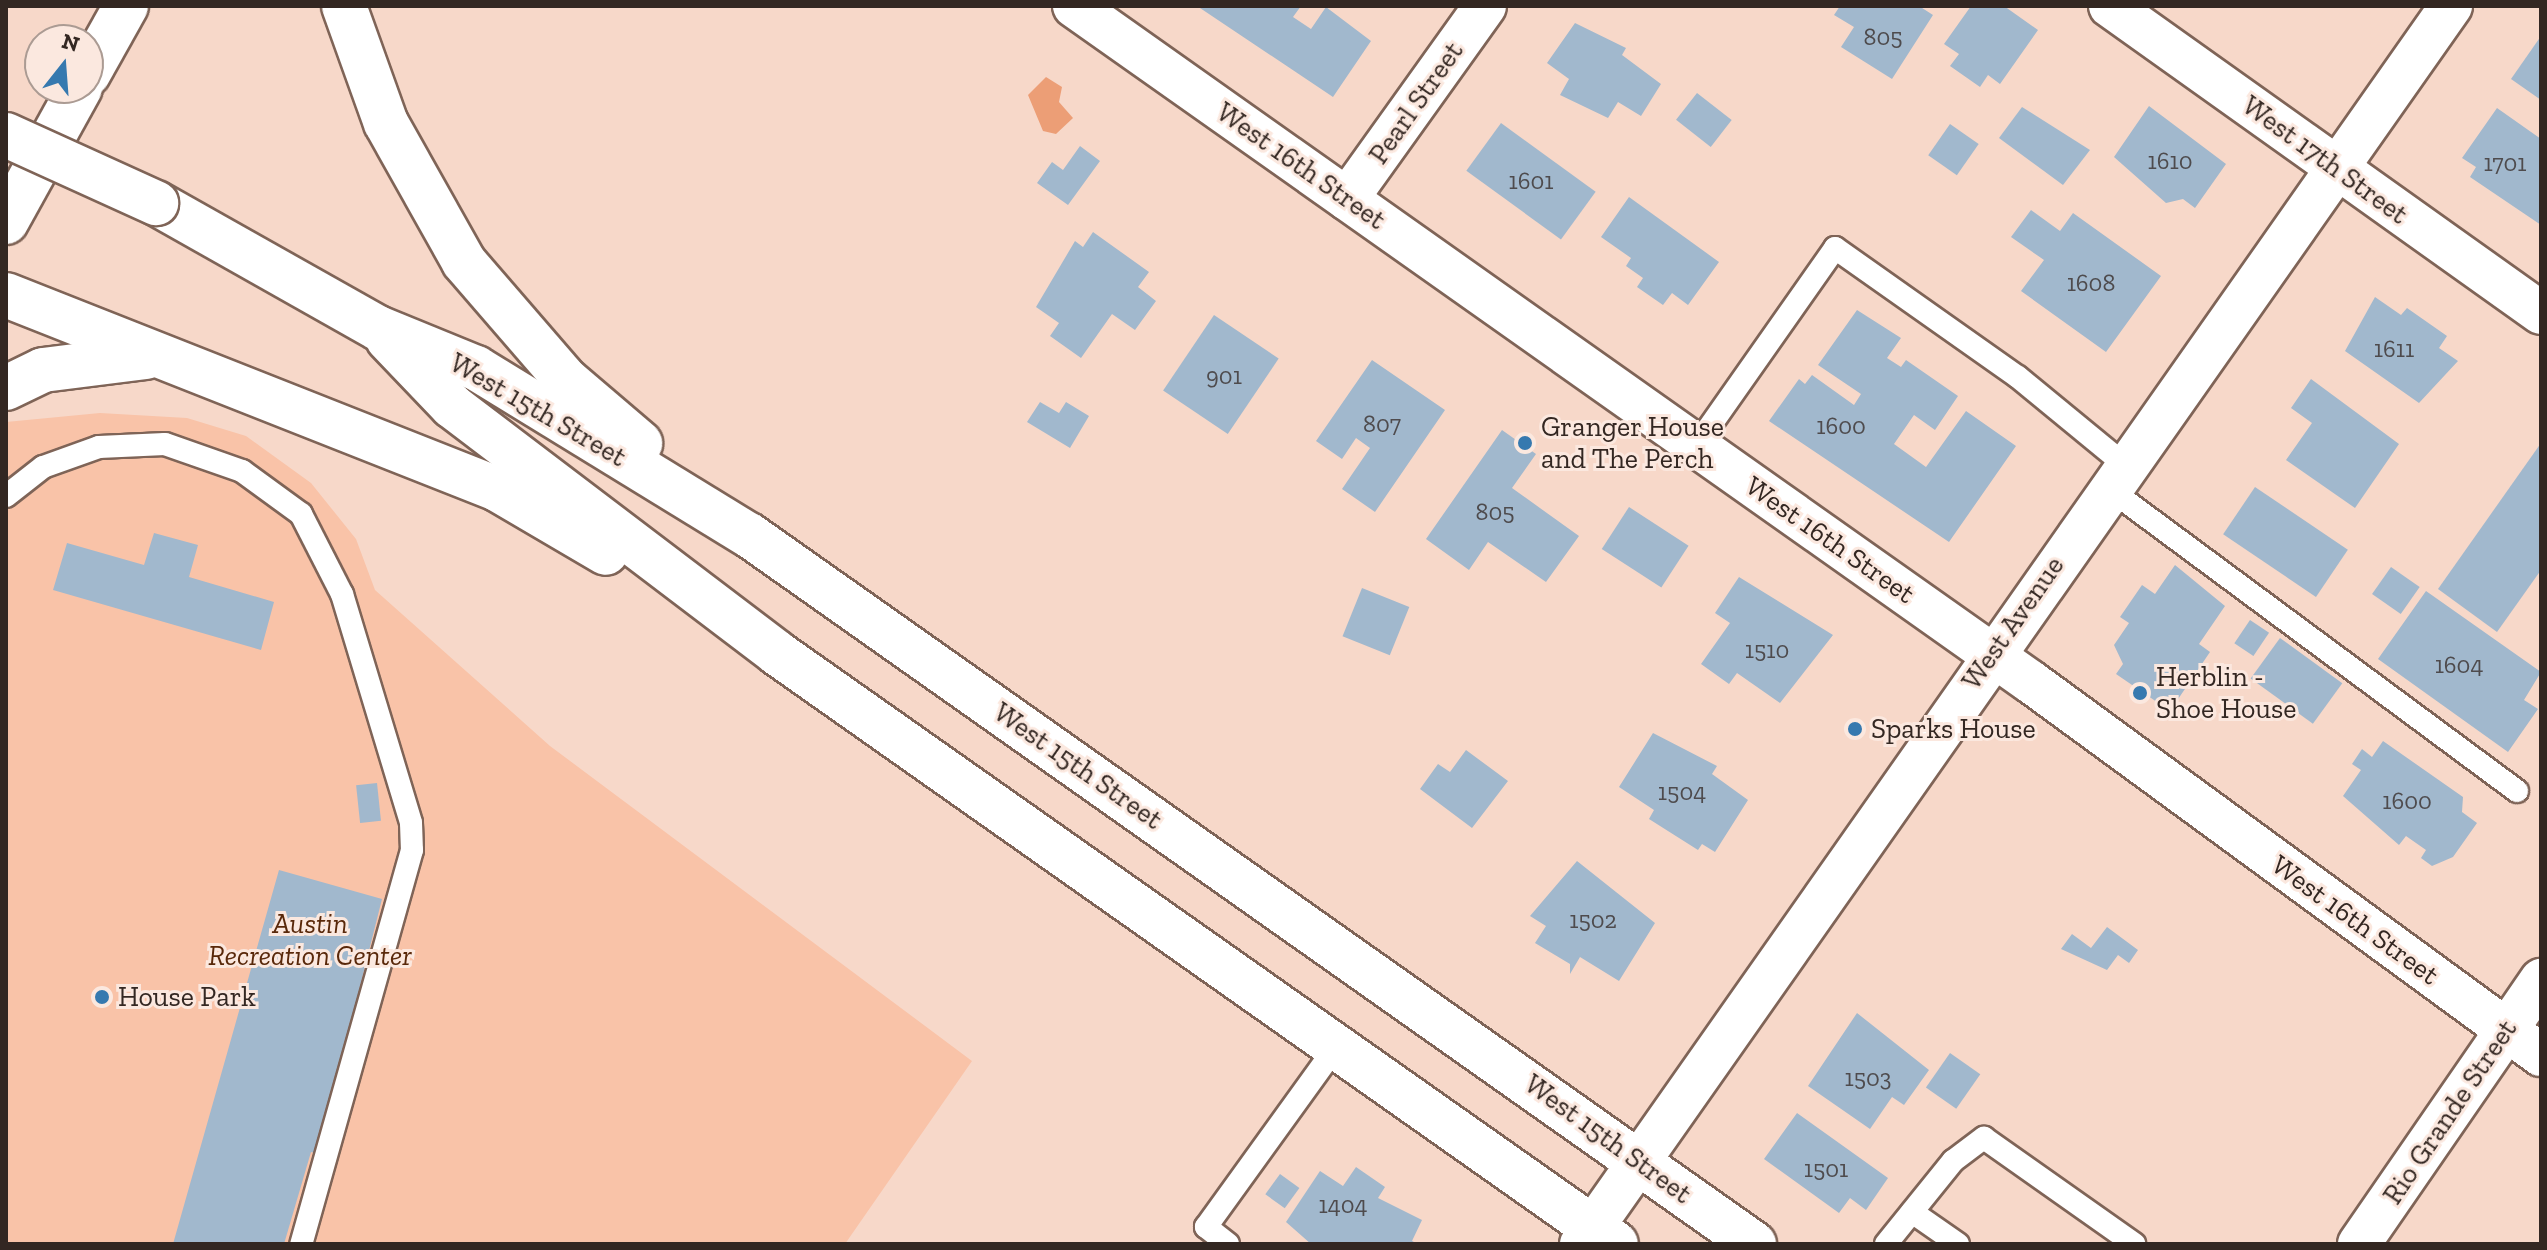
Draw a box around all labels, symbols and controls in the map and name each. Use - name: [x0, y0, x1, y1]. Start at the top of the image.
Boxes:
- house number: 805: [1863, 23, 1903, 51]
- north arrow: [24, 24, 104, 104]
- text: N: [59, 27, 83, 58]
- street label: Pearl Street: [1362, 35, 1470, 171]
- street label: West 17th Street: [2236, 89, 2414, 231]
- street label: West 16th Street: [1210, 95, 1392, 237]
- house number: 1610: [2147, 147, 2193, 175]
- house number: 1701: [2483, 149, 2527, 177]
- house number: 1601: [1508, 167, 1554, 195]
- house number: 1608: [2067, 269, 2115, 297]
- house number: 1611: [2374, 335, 2414, 363]
- street label: West 15th Street: [444, 346, 632, 474]
- house number: 901: [1206, 362, 1242, 390]
- house number: 807: [1363, 410, 1401, 438]
- place label: Granger House and The Perch: [1541, 410, 1724, 476]
- house number: 1600: [1816, 412, 1866, 440]
- marker: Granger House and The Perch: [1516, 434, 1534, 452]
- street label: West 16th Street: [1739, 469, 1921, 611]
- house number: 805: [1475, 498, 1515, 526]
- street label: West Avenue: [1955, 550, 2071, 696]
- house number: 1510: [1745, 636, 1789, 664]
- house number: 1604: [2435, 651, 2483, 679]
- place label: Herblin - Shoe House: [2156, 660, 2296, 726]
- marker: Herblin - Shoe House: [2131, 684, 2149, 702]
- street label: West 15th Street: [987, 695, 1169, 837]
- place label: Sparks House: [1871, 712, 2036, 746]
- marker: Sparks House: [1846, 720, 1864, 738]
- house number: 1504: [1658, 778, 1706, 806]
- house number: 1600: [2382, 787, 2432, 815]
- street label: West 16th Street: [2265, 848, 2445, 992]
- house number: 1502: [1569, 906, 1617, 934]
- park label: Austin Recreation Center: [208, 907, 412, 973]
- place label: House Park: [118, 980, 256, 1014]
- marker: House Park: [93, 988, 111, 1006]
- street label: Rio Grande Street: [2376, 1013, 2524, 1211]
- house number: 1503: [1844, 1064, 1892, 1092]
- street label: West 15th Street: [1518, 1067, 1698, 1211]
- house number: 1501: [1804, 1155, 1848, 1183]
- house number: 1404: [1319, 1191, 1367, 1219]

